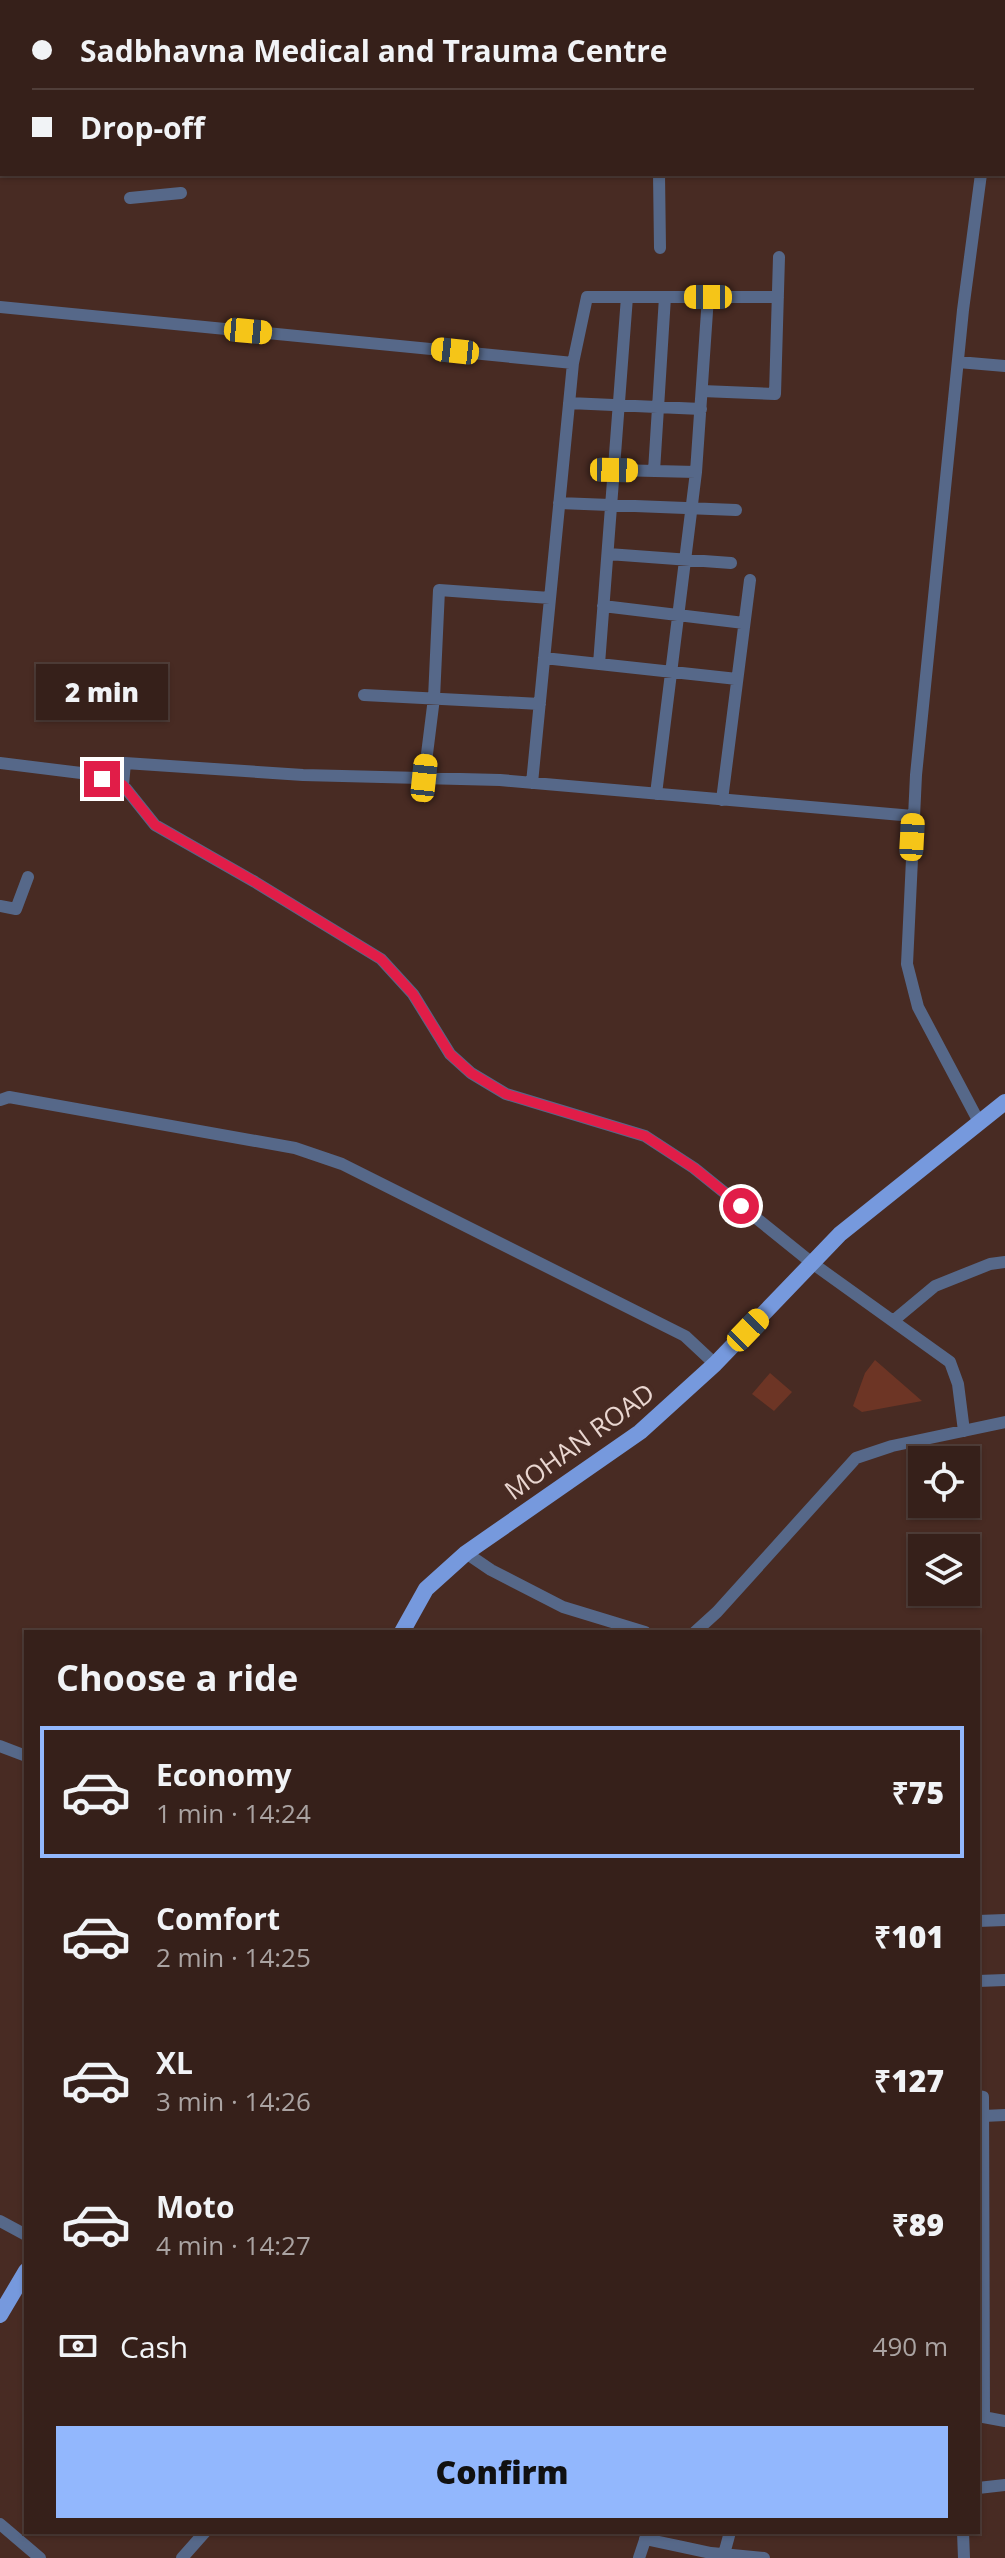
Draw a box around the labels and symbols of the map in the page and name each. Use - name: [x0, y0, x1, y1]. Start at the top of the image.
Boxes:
- car: [684, 285, 732, 309]
- car: [223, 317, 273, 345]
- car: [430, 337, 480, 365]
- car: [590, 458, 638, 482]
- callout: 2 min: [36, 663, 168, 719]
- car: [410, 753, 438, 803]
- route end: [84, 761, 120, 797]
- car: [899, 812, 925, 862]
- route start: [723, 1188, 759, 1224]
- car: [723, 1304, 773, 1356]
- street label: MOHAN ROAD: [497, 1374, 661, 1508]

